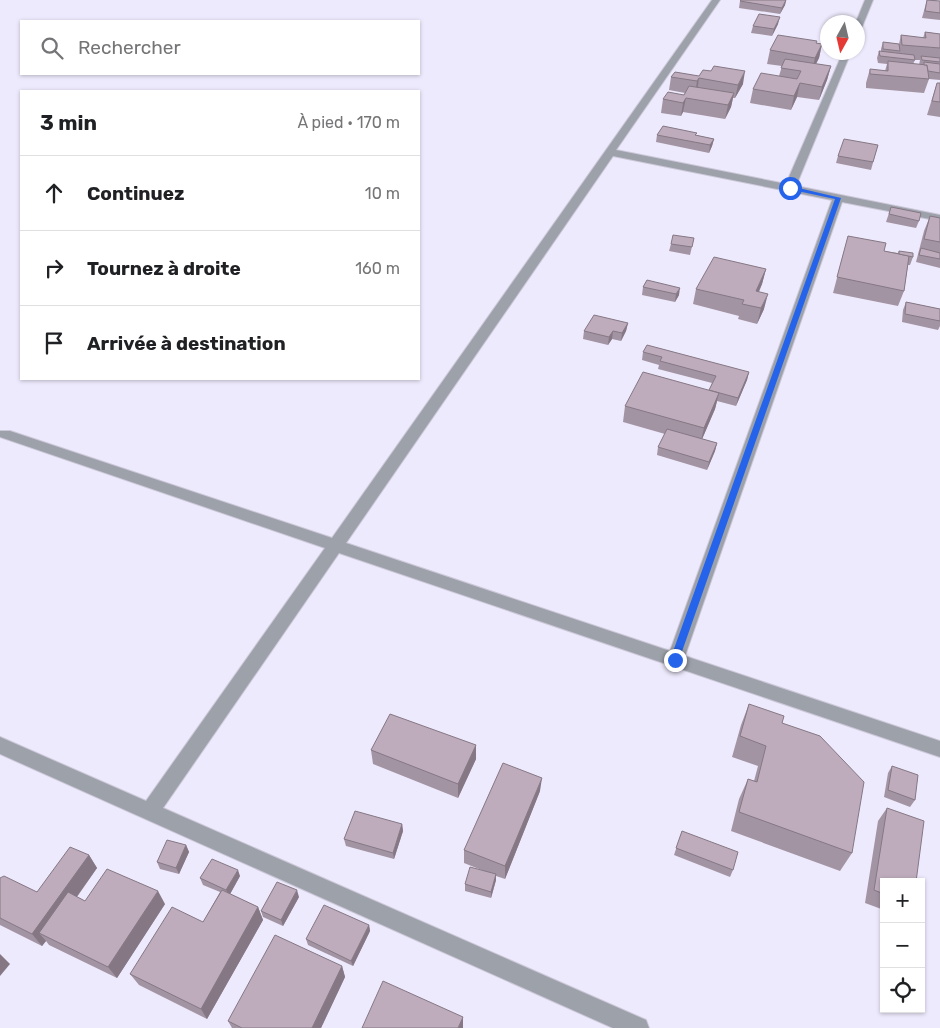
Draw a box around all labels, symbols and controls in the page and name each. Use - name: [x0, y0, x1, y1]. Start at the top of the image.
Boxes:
- north arrow: [820, 15, 865, 60]
- search box: [20, 20, 420, 75]
- icon: search: [38, 34, 66, 62]
- text: Rechercher: [78, 36, 181, 59]
- text: 3 min: [40, 110, 97, 135]
- text: À pied · 170 m: [297, 113, 400, 132]
- route start: [779, 177, 802, 200]
- icon: ahead: [40, 179, 68, 207]
- text: Continuez: [87, 182, 185, 205]
- text: 10 m: [365, 184, 400, 203]
- icon: right: [40, 254, 68, 282]
- text: Tournez à droite: [87, 257, 241, 280]
- text: 160 m: [355, 259, 400, 278]
- icon: arrive: [40, 329, 68, 357]
- text: Arrivée à destination: [87, 332, 286, 355]
- route end: [664, 649, 687, 672]
- map controls: [880, 878, 925, 1013]
- button: +: [880, 878, 925, 923]
- button: −: [880, 923, 925, 968]
- button: locate: [880, 968, 925, 1013]

